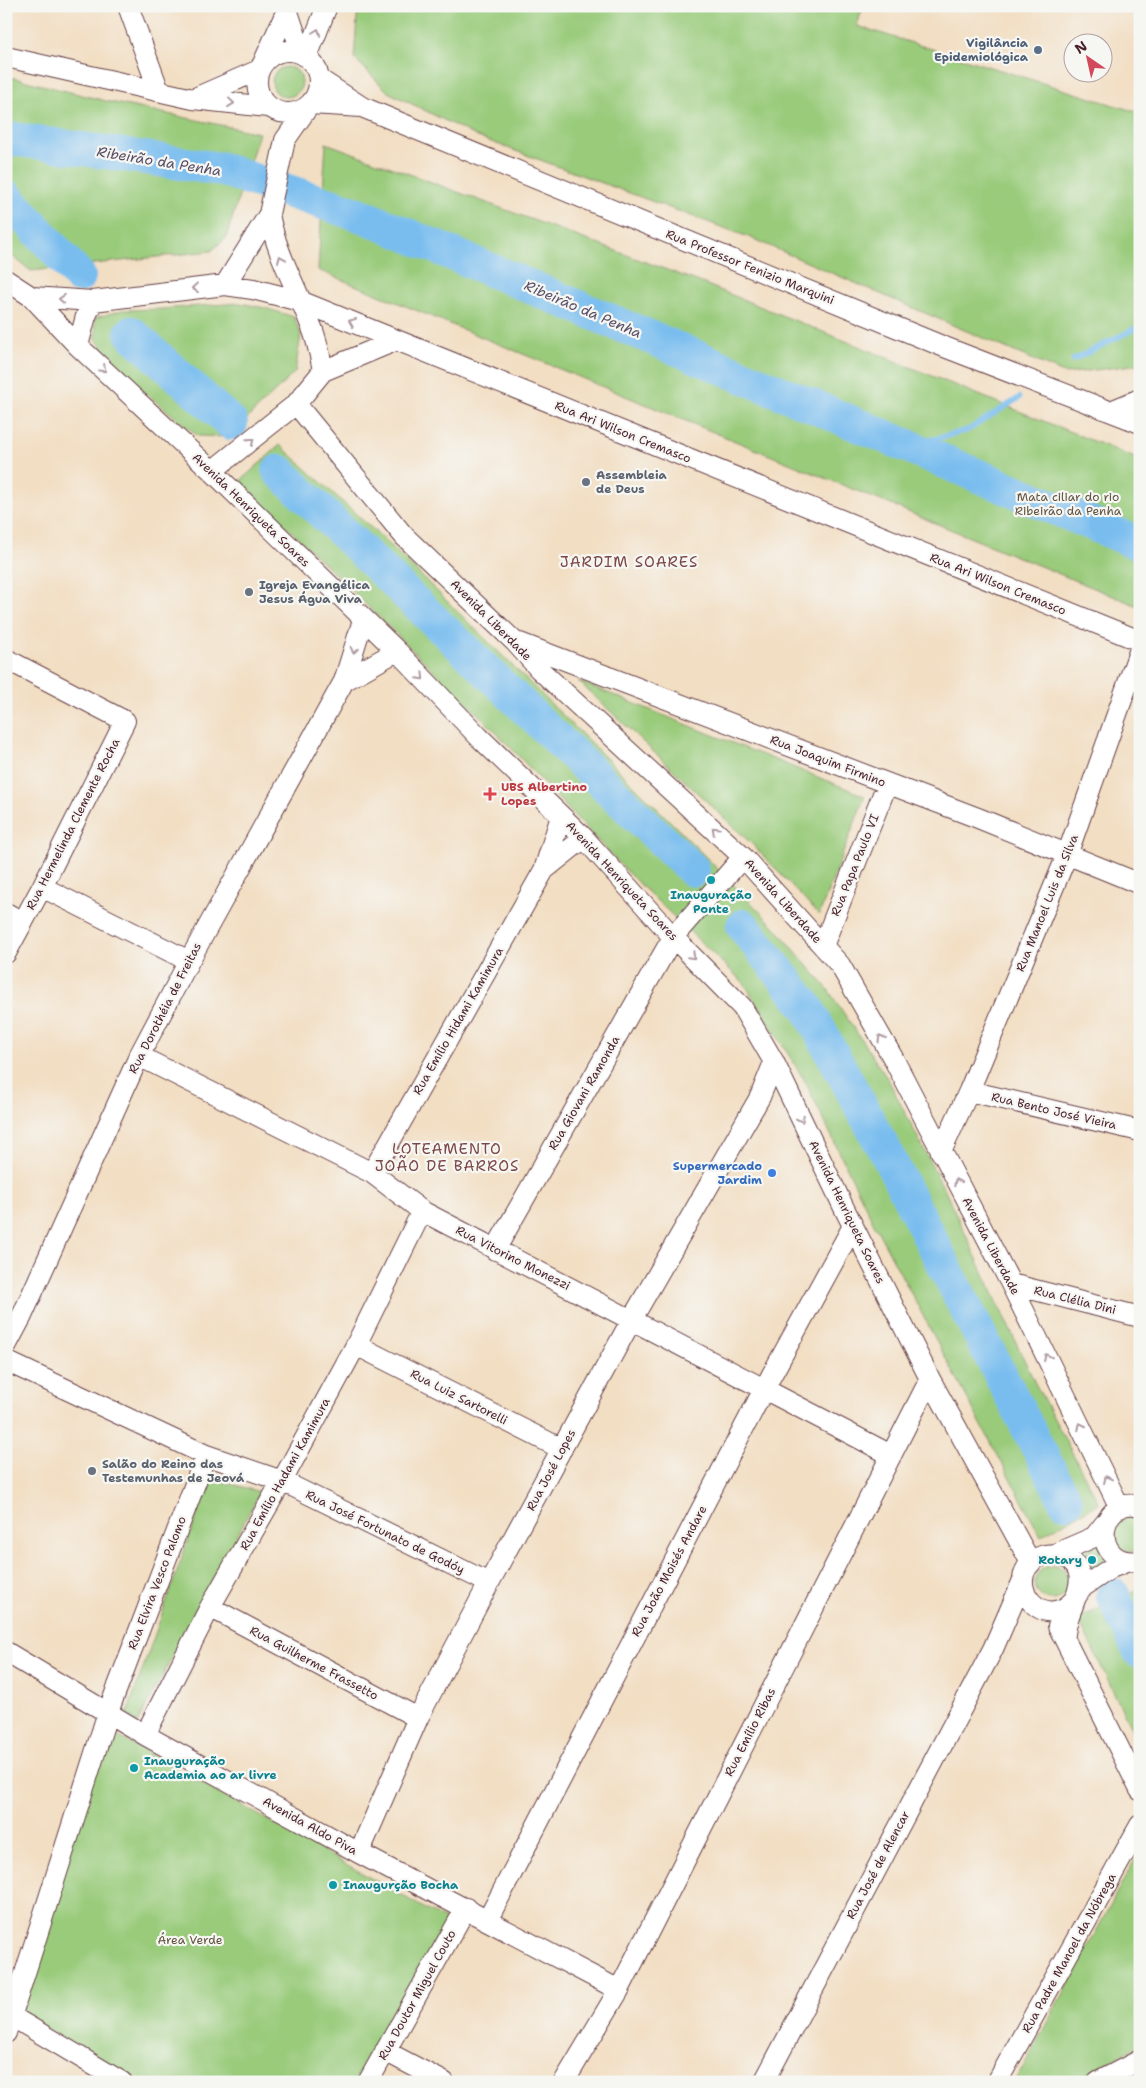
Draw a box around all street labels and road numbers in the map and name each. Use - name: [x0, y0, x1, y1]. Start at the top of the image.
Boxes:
- street label: Rua Professor Fenizio Marquini: [663, 226, 837, 308]
- street label: Rua Ari Wilson Cremasco: [552, 397, 694, 467]
- street label: Avenida Henriqueta Soares: [189, 449, 313, 571]
- street label: Rua Ari Wilson Cremasco: [927, 549, 1069, 619]
- street label: Avenida Liberdade: [447, 576, 535, 664]
- street label: Rua Joaquim Firmino: [768, 732, 888, 790]
- street label: Rua Hermelinda Clemente Rocha: [23, 735, 124, 912]
- street label: Rua Papa Paulo VI: [827, 811, 883, 918]
- street label: Avenida Henriqueta Soares: [562, 818, 682, 944]
- street label: Rua Manoel Luis da Silva: [1012, 832, 1082, 974]
- street label: Avenida Liberdade: [741, 855, 825, 947]
- street label: Rua Dorothéia de Freitas: [125, 940, 205, 1076]
- street label: Rua Emílio Hidami Kamimura: [409, 944, 507, 1098]
- street label: Rua Giovani Ramonda: [545, 1032, 624, 1153]
- street label: Rua Bento José Vieira: [990, 1089, 1119, 1133]
- street label: Avenida Henriqueta Soares: [805, 1138, 889, 1286]
- street label: Avenida Liberdade: [958, 1194, 1024, 1298]
- street label: Rua Vitorino Monezzi: [453, 1222, 573, 1294]
- street label: Rua Clélia Dini: [1032, 1282, 1118, 1318]
- street label: Rua Luiz Sartorelli: [408, 1366, 510, 1428]
- street label: Rua Emílio Hadami Kamimura: [236, 1394, 334, 1553]
- street label: Rua José Lopes: [523, 1426, 579, 1514]
- street label: Rua José Fortunato de Godóy: [303, 1486, 467, 1578]
- street label: Rua João Moisés Andare: [628, 1503, 710, 1639]
- street label: Rua Elvira Vesco Palomo: [124, 1514, 190, 1652]
- street label: Rua Guilherme Frassetto: [247, 1622, 381, 1704]
- street label: Rua Emílio Ribas: [721, 1685, 779, 1779]
- street label: Avenida Aldo Piva: [260, 1793, 361, 1859]
- street label: Rua José de Alencar: [843, 1808, 914, 1922]
- street label: Rua Padre Manoel da Nóbrega: [1018, 1870, 1120, 2036]
- street label: Rua Doutor Miguel Couto: [374, 1927, 460, 2063]

